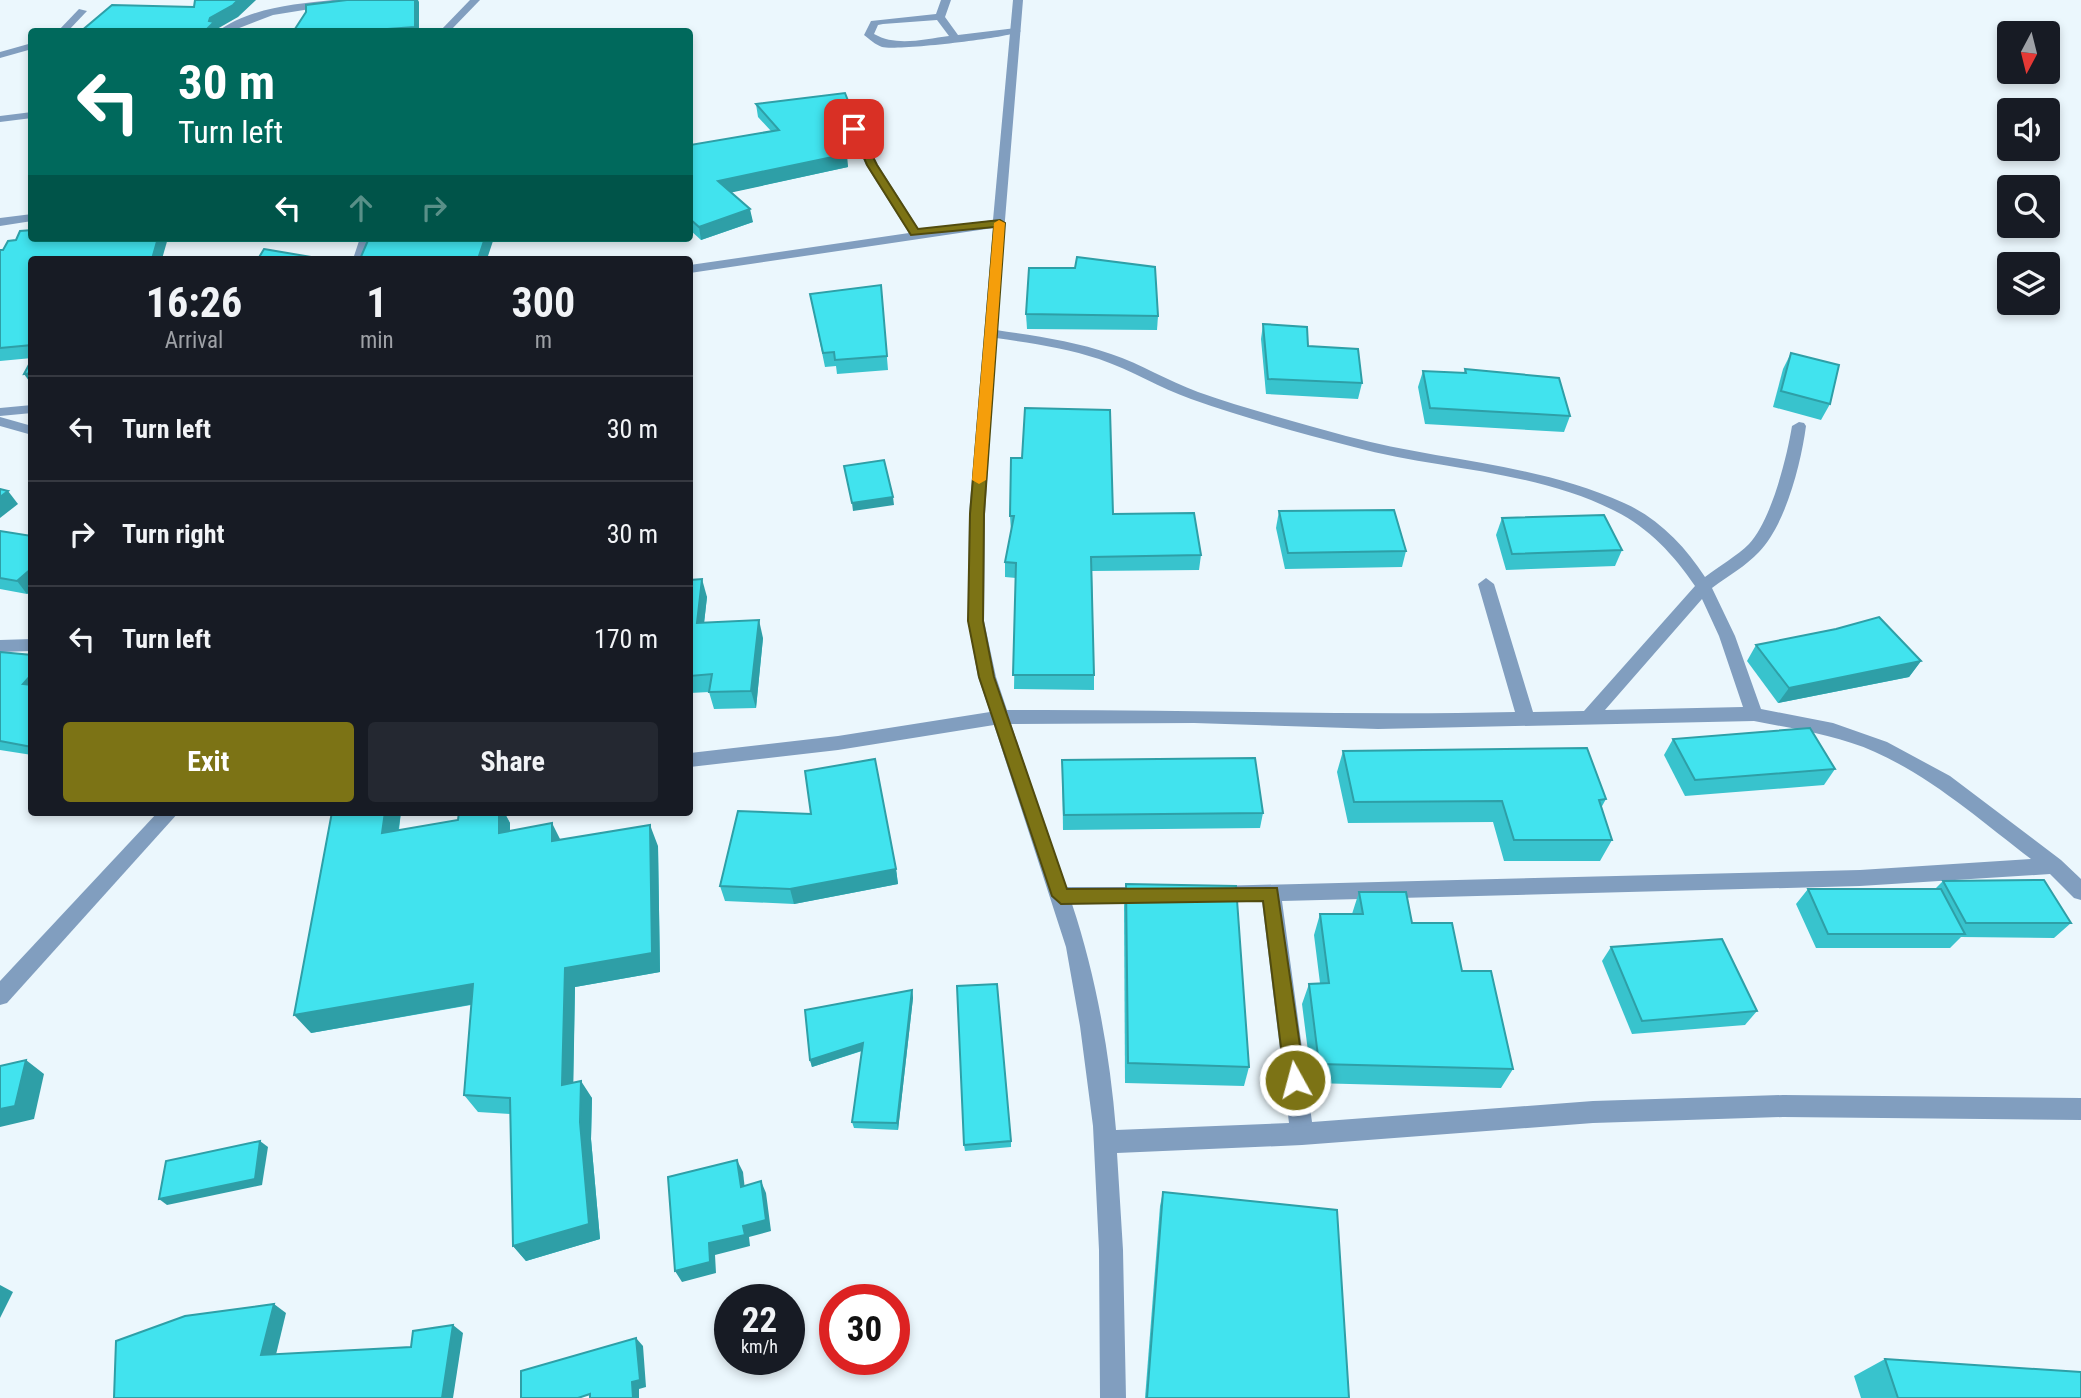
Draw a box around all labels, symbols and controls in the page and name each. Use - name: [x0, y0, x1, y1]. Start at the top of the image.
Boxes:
- north arrow: [1997, 21, 2060, 84]
- map controls: [1997, 21, 2060, 315]
- text: 30 m: [178, 54, 275, 111]
- icon: left: [63, 56, 154, 147]
- button: sound: [1997, 98, 2060, 161]
- pin: [824, 99, 884, 159]
- icon: arrive: [835, 110, 873, 148]
- text: Turn left: [178, 113, 283, 151]
- button: search: [1997, 175, 2060, 238]
- icon: left: [269, 189, 307, 227]
- icon: ahead: [342, 189, 380, 227]
- icon: right: [415, 189, 453, 227]
- button: layers: [1997, 252, 2060, 315]
- text: 16:26: [146, 278, 242, 327]
- text: 1: [366, 278, 387, 327]
- text: 300: [511, 278, 575, 327]
- text: Arrival: [165, 327, 223, 354]
- text: min: [360, 327, 394, 354]
- text: m: [535, 327, 552, 354]
- icon: left: [63, 410, 101, 448]
- text: Turn left: [122, 414, 211, 444]
- text: 30 m: [607, 414, 658, 444]
- icon: right: [63, 515, 101, 553]
- text: Turn right: [122, 519, 224, 549]
- text: 30 m: [607, 519, 658, 549]
- icon: left: [63, 620, 101, 658]
- text: Turn left: [122, 624, 211, 654]
- text: 170 m: [594, 624, 658, 654]
- button: Exit: [63, 722, 354, 802]
- button: Share: [368, 722, 658, 802]
- position arrow: [1258, 1043, 1332, 1117]
- speed limit sign: 30: [819, 1284, 910, 1375]
- text: 22: [742, 1300, 777, 1341]
- text: km/h: [741, 1336, 778, 1357]

